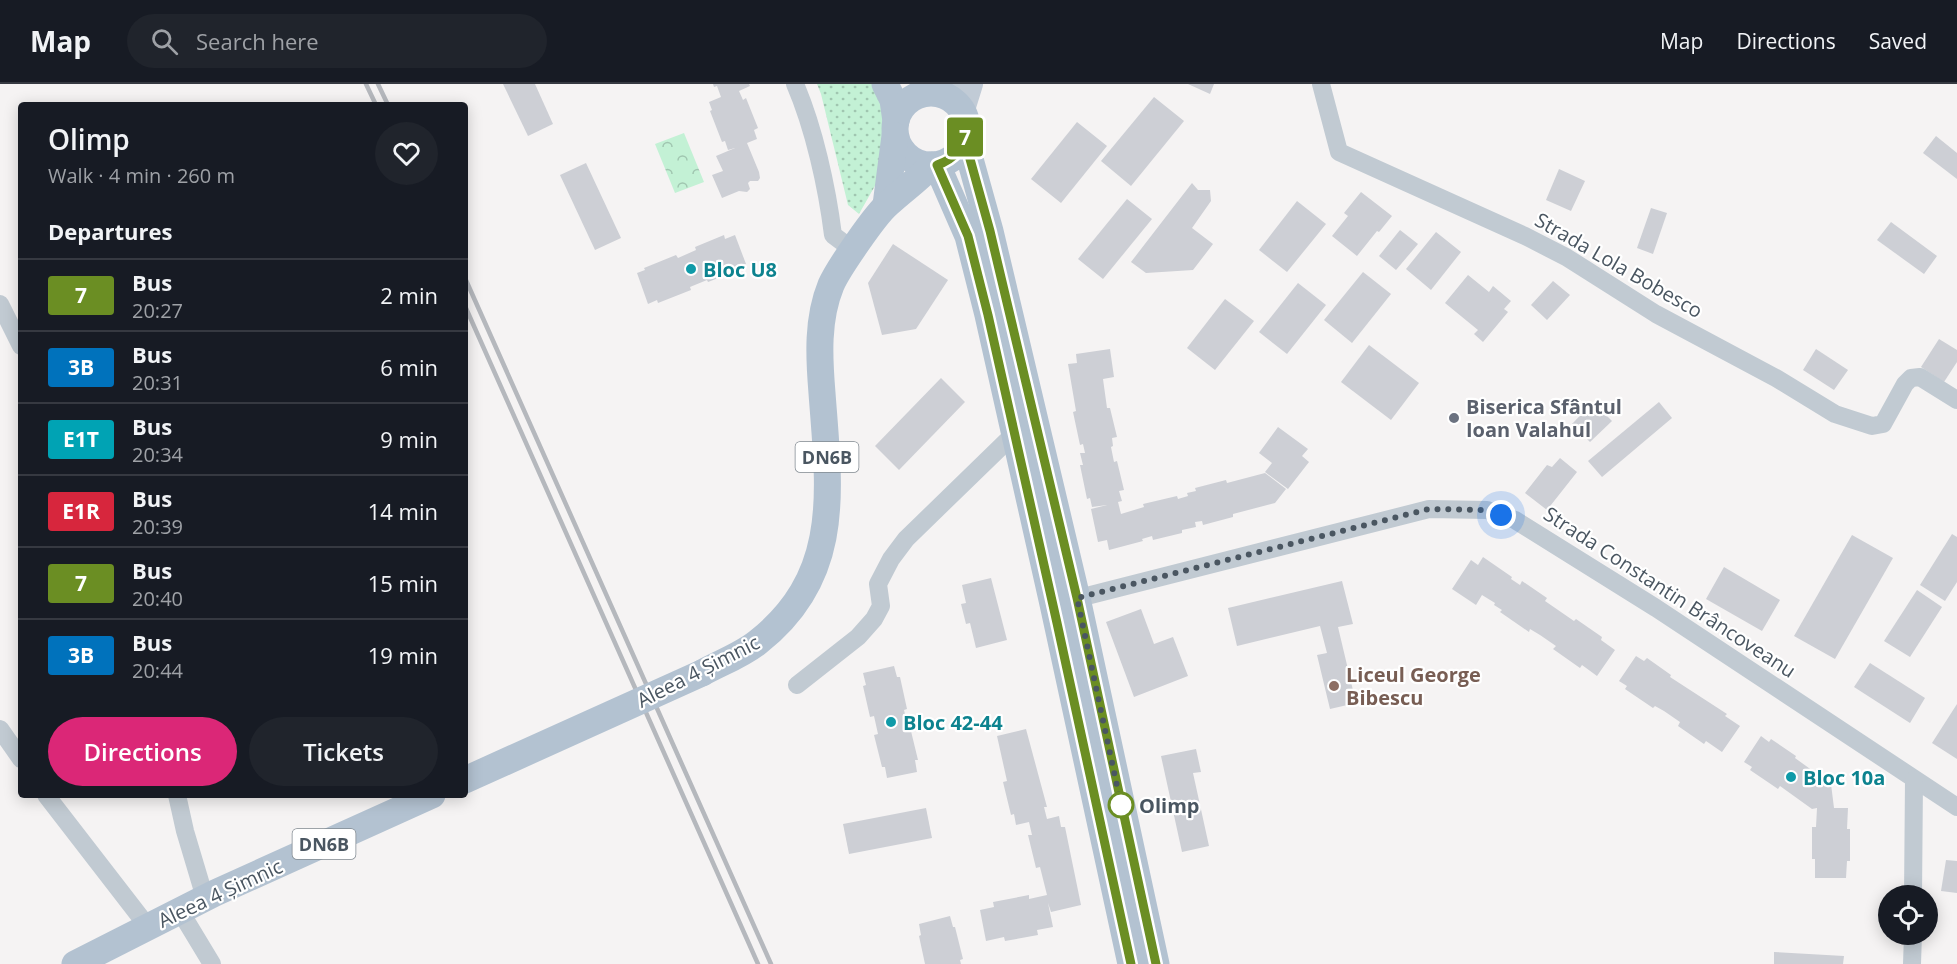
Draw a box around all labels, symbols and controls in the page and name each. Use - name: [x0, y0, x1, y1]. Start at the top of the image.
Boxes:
- search box: [127, 14, 547, 68]
- text: Map: [30, 22, 91, 60]
- icon: search: [148, 25, 181, 58]
- text: Search here: [196, 26, 319, 56]
- text: Map: [1660, 27, 1703, 55]
- text: Directions: [1736, 27, 1836, 55]
- text: Saved: [1869, 27, 1927, 55]
- line badge: 7: [946, 118, 984, 156]
- text: Olimp: [48, 120, 130, 158]
- button: heart: [375, 122, 438, 185]
- text: 7: [959, 123, 971, 151]
- text: Walk · 4 min · 260 m: [48, 162, 235, 189]
- street label: Strada Lola Bobesco: [1530, 206, 1708, 324]
- text: Departures: [48, 216, 172, 246]
- place label: Bloc U8: [703, 256, 777, 283]
- marker: Bloc U8: [684, 262, 698, 276]
- text: Bus: [132, 267, 172, 297]
- text: 2 min: [380, 280, 438, 310]
- text: 7: [75, 281, 87, 309]
- text: 20:27: [132, 297, 183, 324]
- text: Bus: [132, 339, 172, 369]
- text: 6 min: [380, 352, 438, 382]
- text: 3B: [68, 353, 94, 381]
- text: 20:31: [132, 369, 183, 396]
- place label: Biserica Sfântul Ioan Valahul: [1466, 393, 1622, 443]
- text: Bus: [132, 411, 172, 441]
- marker: Biserica Sfântul Ioan Valahul: [1447, 411, 1461, 425]
- text: 9 min: [380, 424, 438, 454]
- text: E1T: [63, 425, 99, 453]
- text: 20:34: [132, 441, 183, 468]
- road number: DN6B: [796, 442, 858, 472]
- text: Bus: [132, 483, 172, 513]
- text: 14 min: [368, 496, 438, 526]
- text: E1R: [62, 497, 100, 525]
- your location: [1486, 500, 1516, 530]
- street label: Strada Constantin Brâncoveanu: [1539, 500, 1801, 684]
- text: 20:39: [132, 513, 183, 540]
- text: Bus: [132, 555, 172, 585]
- text: 15 min: [368, 568, 438, 598]
- text: 7: [75, 569, 87, 597]
- text: 20:40: [132, 585, 183, 612]
- text: Bus: [132, 627, 172, 657]
- street label: Aleea 4 Șimnic: [632, 628, 764, 714]
- text: 19 min: [368, 640, 438, 670]
- text: 3B: [68, 641, 94, 669]
- text: 20:44: [132, 657, 183, 684]
- place label: Liceul George Bibescu: [1346, 661, 1481, 711]
- marker: Liceul George Bibescu: [1327, 679, 1341, 693]
- place label: Bloc 42-44: [903, 709, 1003, 736]
- marker: Bloc 42-44: [884, 715, 898, 729]
- button: Directions: [48, 717, 237, 786]
- button: Tickets: [249, 717, 438, 786]
- place label: Bloc 10a: [1803, 764, 1885, 791]
- marker: Bloc 10a: [1784, 770, 1798, 784]
- marker: Olimp: [1108, 792, 1134, 818]
- place label: Olimp: [1139, 792, 1199, 819]
- road number: DN6B: [292, 829, 356, 859]
- street label: Aleea 4 Șimnic: [153, 852, 287, 934]
- map controls: [1878, 885, 1938, 945]
- button: locate: [1878, 885, 1938, 945]

